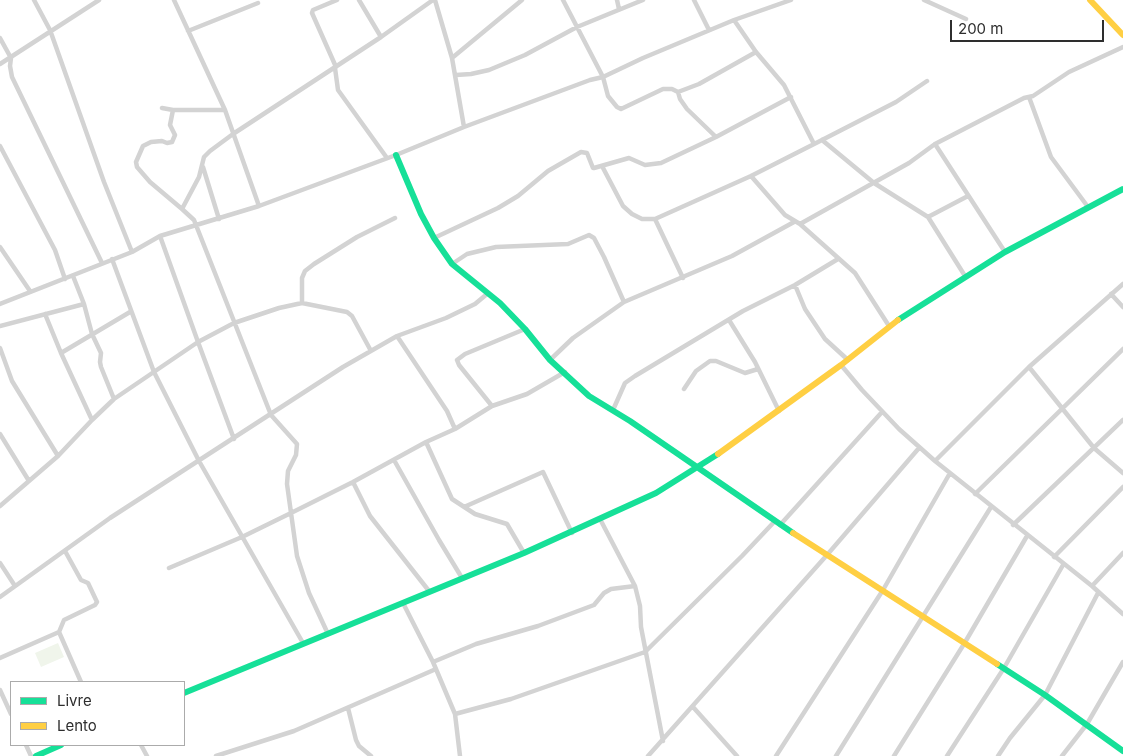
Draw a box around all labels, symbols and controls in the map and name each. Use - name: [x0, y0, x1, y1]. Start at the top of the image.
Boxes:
- scale bar: [953, 10, 1107, 42]
- text: 200 m: [958, 19, 1003, 38]
- legend: [10, 681, 185, 746]
- text: Livre: [57, 691, 92, 710]
- text: Lento: [57, 716, 97, 735]

